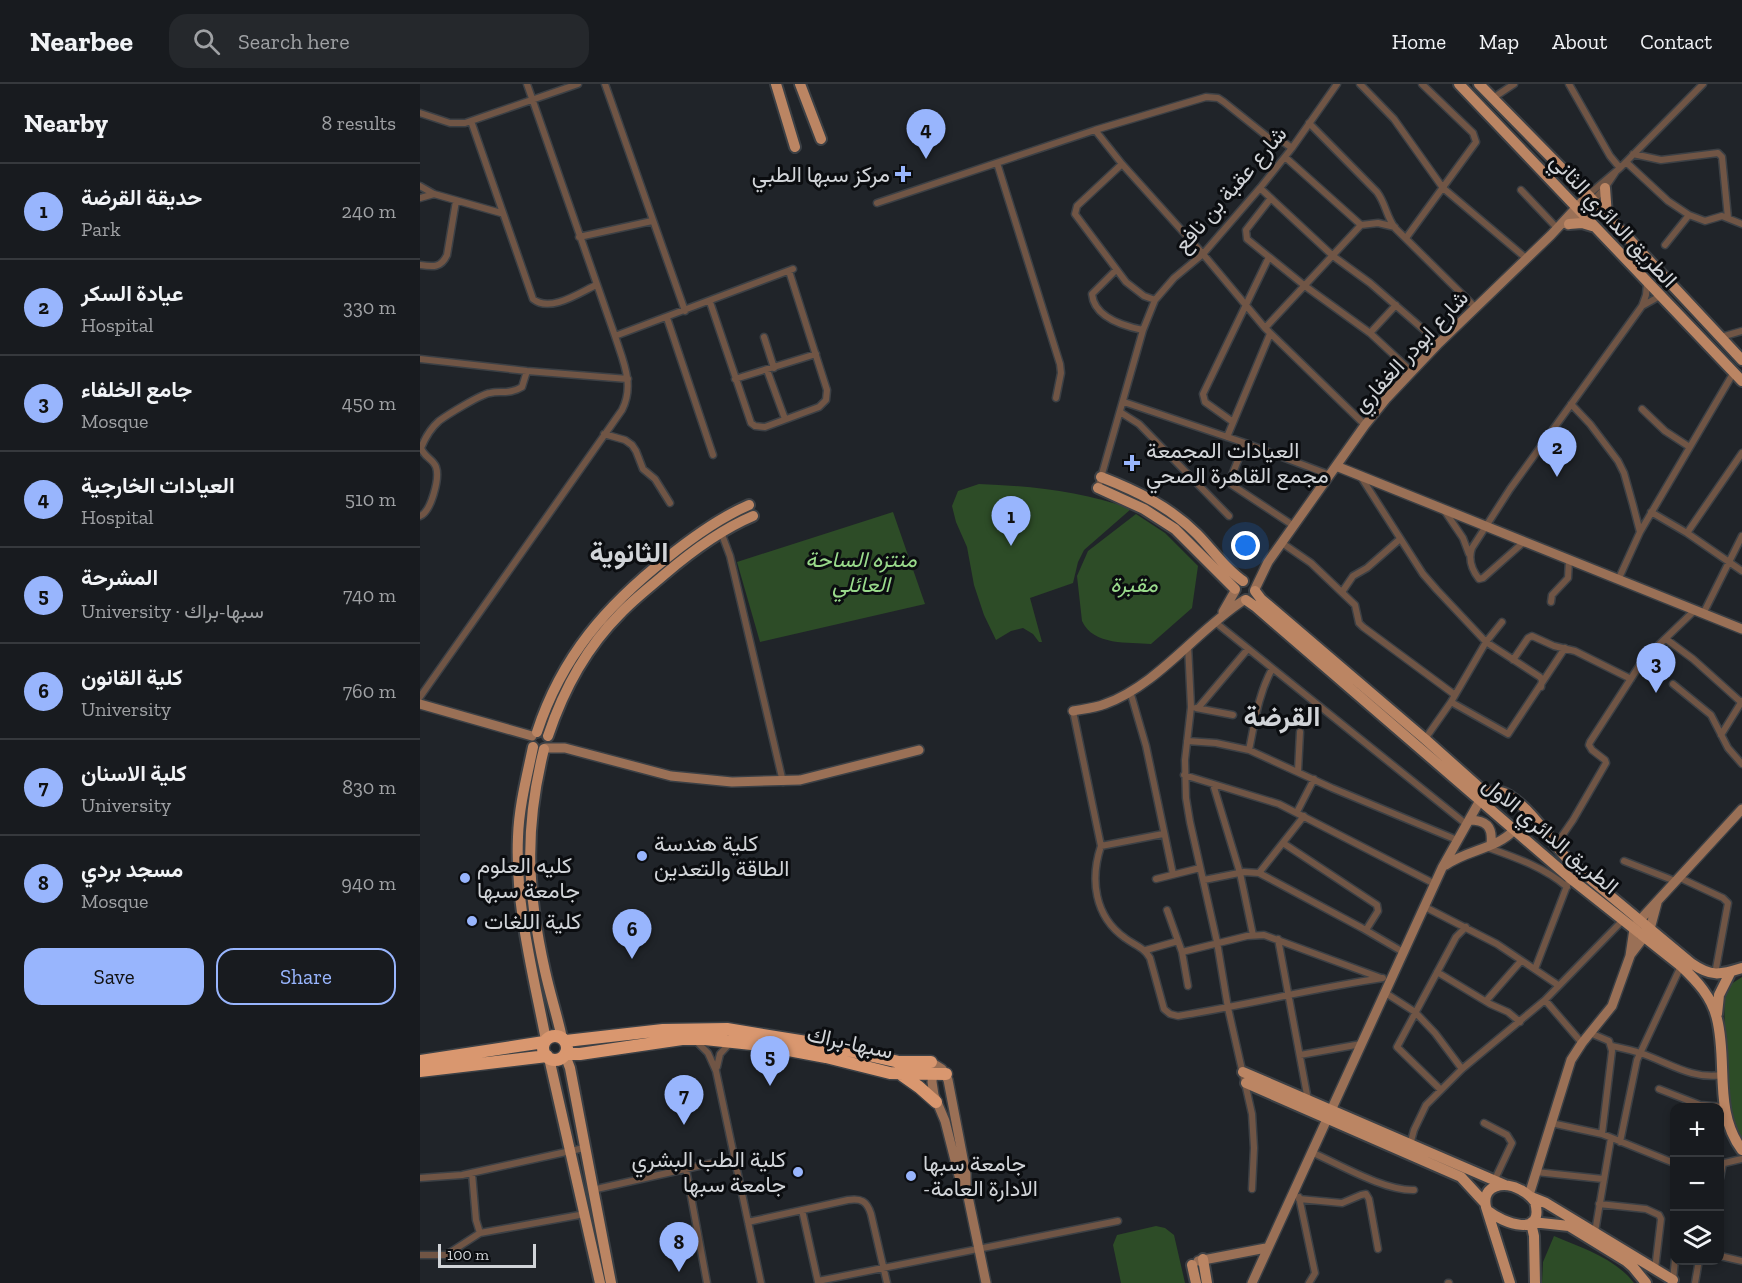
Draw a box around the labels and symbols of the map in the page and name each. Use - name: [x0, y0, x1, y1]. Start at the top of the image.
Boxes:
- pin: 4: [906, 110, 946, 159]
- street label: شارع عقبة بن نافع: [1168, 121, 1293, 259]
- street label: الطريق الدائري الثاني: [1541, 148, 1683, 297]
- place label: مركز سبها الطبي: [752, 161, 890, 193]
- marker: مركز سبها الطبي: [894, 165, 912, 183]
- street label: شارع ابودر الغفاري: [1347, 285, 1478, 422]
- pin: 2: [1538, 428, 1576, 477]
- place label: العيادات المجمعة مجمع القاهرة الصحي: [1146, 437, 1329, 494]
- marker: العيادات المجمعة مجمع القاهرة الصحي: [1123, 454, 1141, 472]
- pin: 1: [992, 496, 1030, 546]
- your location: [1231, 531, 1260, 560]
- district label: الثانوية: [590, 536, 668, 570]
- park label: منتزه الساحة العائلي: [805, 546, 917, 602]
- park label: مقبرة: [1110, 571, 1158, 598]
- pin: 3: [1636, 644, 1676, 693]
- district label: القرضة: [1243, 700, 1321, 734]
- street label: الطريق الدائري الاول: [1474, 771, 1624, 904]
- place label: كلية هندسة الطاقة والتعدين: [654, 830, 789, 882]
- marker: كلية هندسة الطاقة والتعدين: [635, 849, 649, 863]
- place label: كليه العلوم جامعة سبها: [477, 852, 580, 904]
- marker: كليه العلوم جامعة سبها: [458, 871, 472, 885]
- place label: كلية اللغات: [484, 908, 581, 935]
- pin: 6: [612, 910, 652, 959]
- marker: كلية اللغات: [465, 914, 479, 928]
- street label: سبها-براك: [804, 1020, 895, 1065]
- pin: 5: [750, 1036, 790, 1086]
- pin: 7: [664, 1076, 704, 1125]
- place label: كلية الطب البشري جامعة سبها: [631, 1146, 786, 1198]
- place label: جامعة سبها -الادارة العامة: [923, 1150, 1038, 1202]
- marker: كلية الطب البشري جامعة سبها: [791, 1165, 805, 1179]
- marker: جامعة سبها -الادارة العامة: [904, 1169, 918, 1183]
- pin: 8: [660, 1222, 698, 1272]
- scale bar: [438, 1241, 536, 1268]

